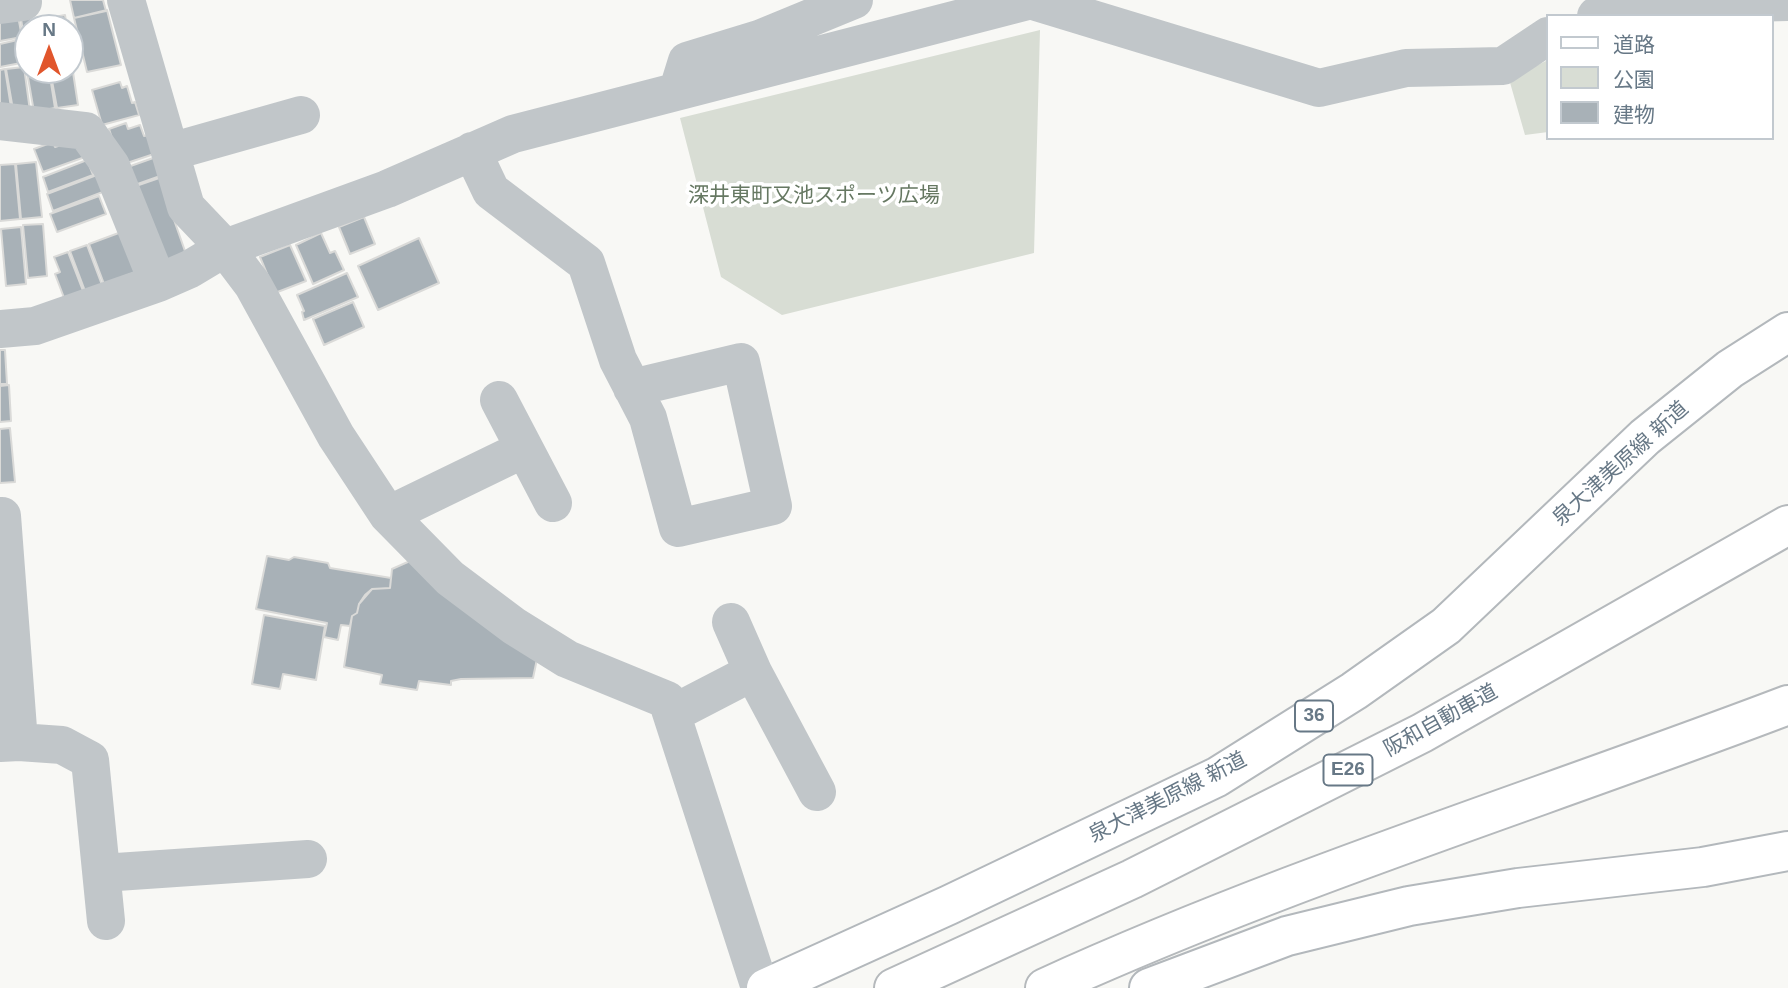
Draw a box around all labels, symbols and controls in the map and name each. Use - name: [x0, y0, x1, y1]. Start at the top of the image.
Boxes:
- north arrow: [14, 14, 84, 84]
- legend: [1546, 14, 1774, 140]
- text: N: [42, 19, 56, 40]
- text: 道路: [1613, 33, 1655, 56]
- text: 公園: [1613, 68, 1655, 91]
- text: 建物: [1613, 103, 1655, 126]
- park label: 深井東町又池スポーツ広場: [688, 183, 940, 209]
- street label: 泉大津美原線 新道: [1548, 396, 1694, 532]
- street label: 阪和自動車道: [1380, 679, 1502, 763]
- road number: 36: [1295, 701, 1333, 732]
- street label: 泉大津美原線 新道: [1085, 747, 1251, 849]
- road number: E26: [1324, 754, 1372, 786]

